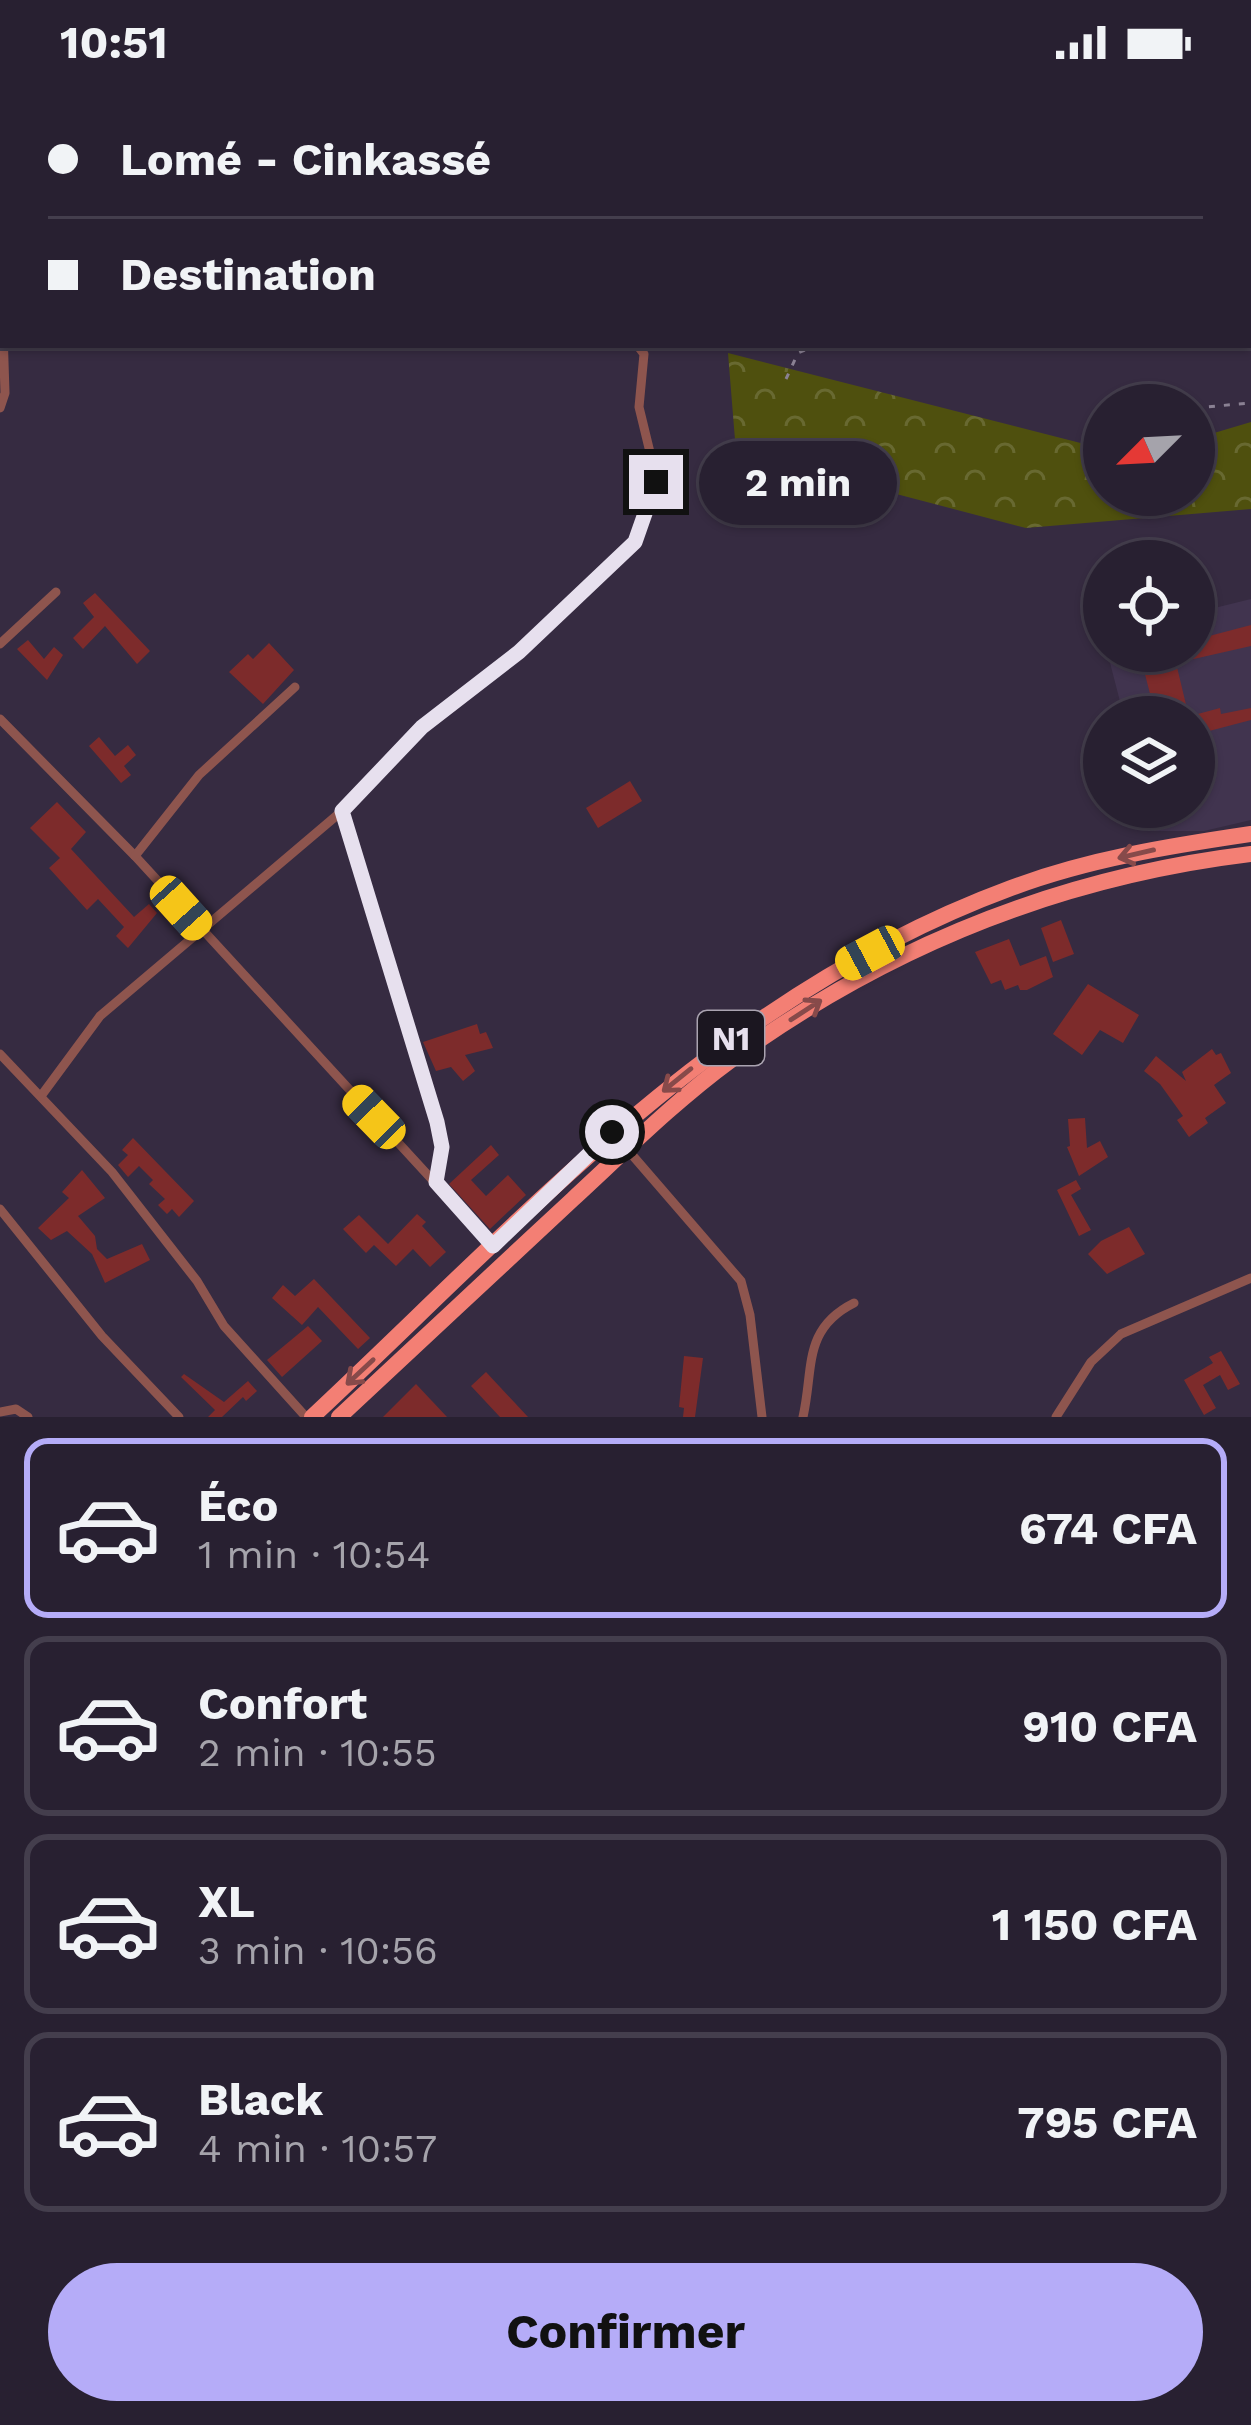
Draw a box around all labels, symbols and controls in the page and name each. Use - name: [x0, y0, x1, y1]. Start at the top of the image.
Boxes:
- text: 10:51: [60, 16, 168, 69]
- text: Lomé - Cinkassé: [120, 133, 491, 186]
- text: Destination: [120, 248, 376, 301]
- north arrow: [1083, 384, 1215, 516]
- map controls: [1083, 384, 1215, 828]
- callout: 2 min: [698, 440, 896, 524]
- route end: [629, 455, 683, 509]
- text: 2 min: [745, 460, 851, 505]
- button: locate: [1083, 540, 1215, 672]
- button: layers: [1083, 696, 1215, 828]
- one-way arrow: [1117, 843, 1155, 866]
- car: [144, 869, 218, 947]
- car: [830, 920, 910, 986]
- one-way arrow: [789, 997, 823, 1022]
- road number: N1: [698, 1011, 764, 1065]
- one-way arrow: [662, 1066, 694, 1093]
- car: [336, 1079, 412, 1155]
- route start: [585, 1105, 639, 1159]
- one-way arrow: [345, 1358, 375, 1386]
- icon: car: [54, 1474, 162, 1582]
- text: Éco: [198, 1479, 279, 1532]
- text: 674 CFA: [1019, 1502, 1197, 1555]
- text: 1 min · 10:54: [198, 1532, 430, 1577]
- icon: car: [54, 1672, 162, 1780]
- text: Confort: [198, 1677, 367, 1730]
- text: 910 CFA: [1022, 1700, 1197, 1753]
- text: 2 min · 10:55: [198, 1730, 437, 1775]
- icon: car: [54, 1870, 162, 1978]
- text: XL: [198, 1875, 255, 1928]
- text: 1 150 CFA: [992, 1898, 1197, 1951]
- text: 3 min · 10:56: [198, 1928, 438, 1973]
- icon: car: [54, 2068, 162, 2176]
- text: Black: [198, 2073, 323, 2126]
- text: 795 CFA: [1017, 2096, 1197, 2149]
- text: 4 min · 10:57: [198, 2126, 437, 2171]
- button: Confirmer: [48, 2263, 1203, 2401]

